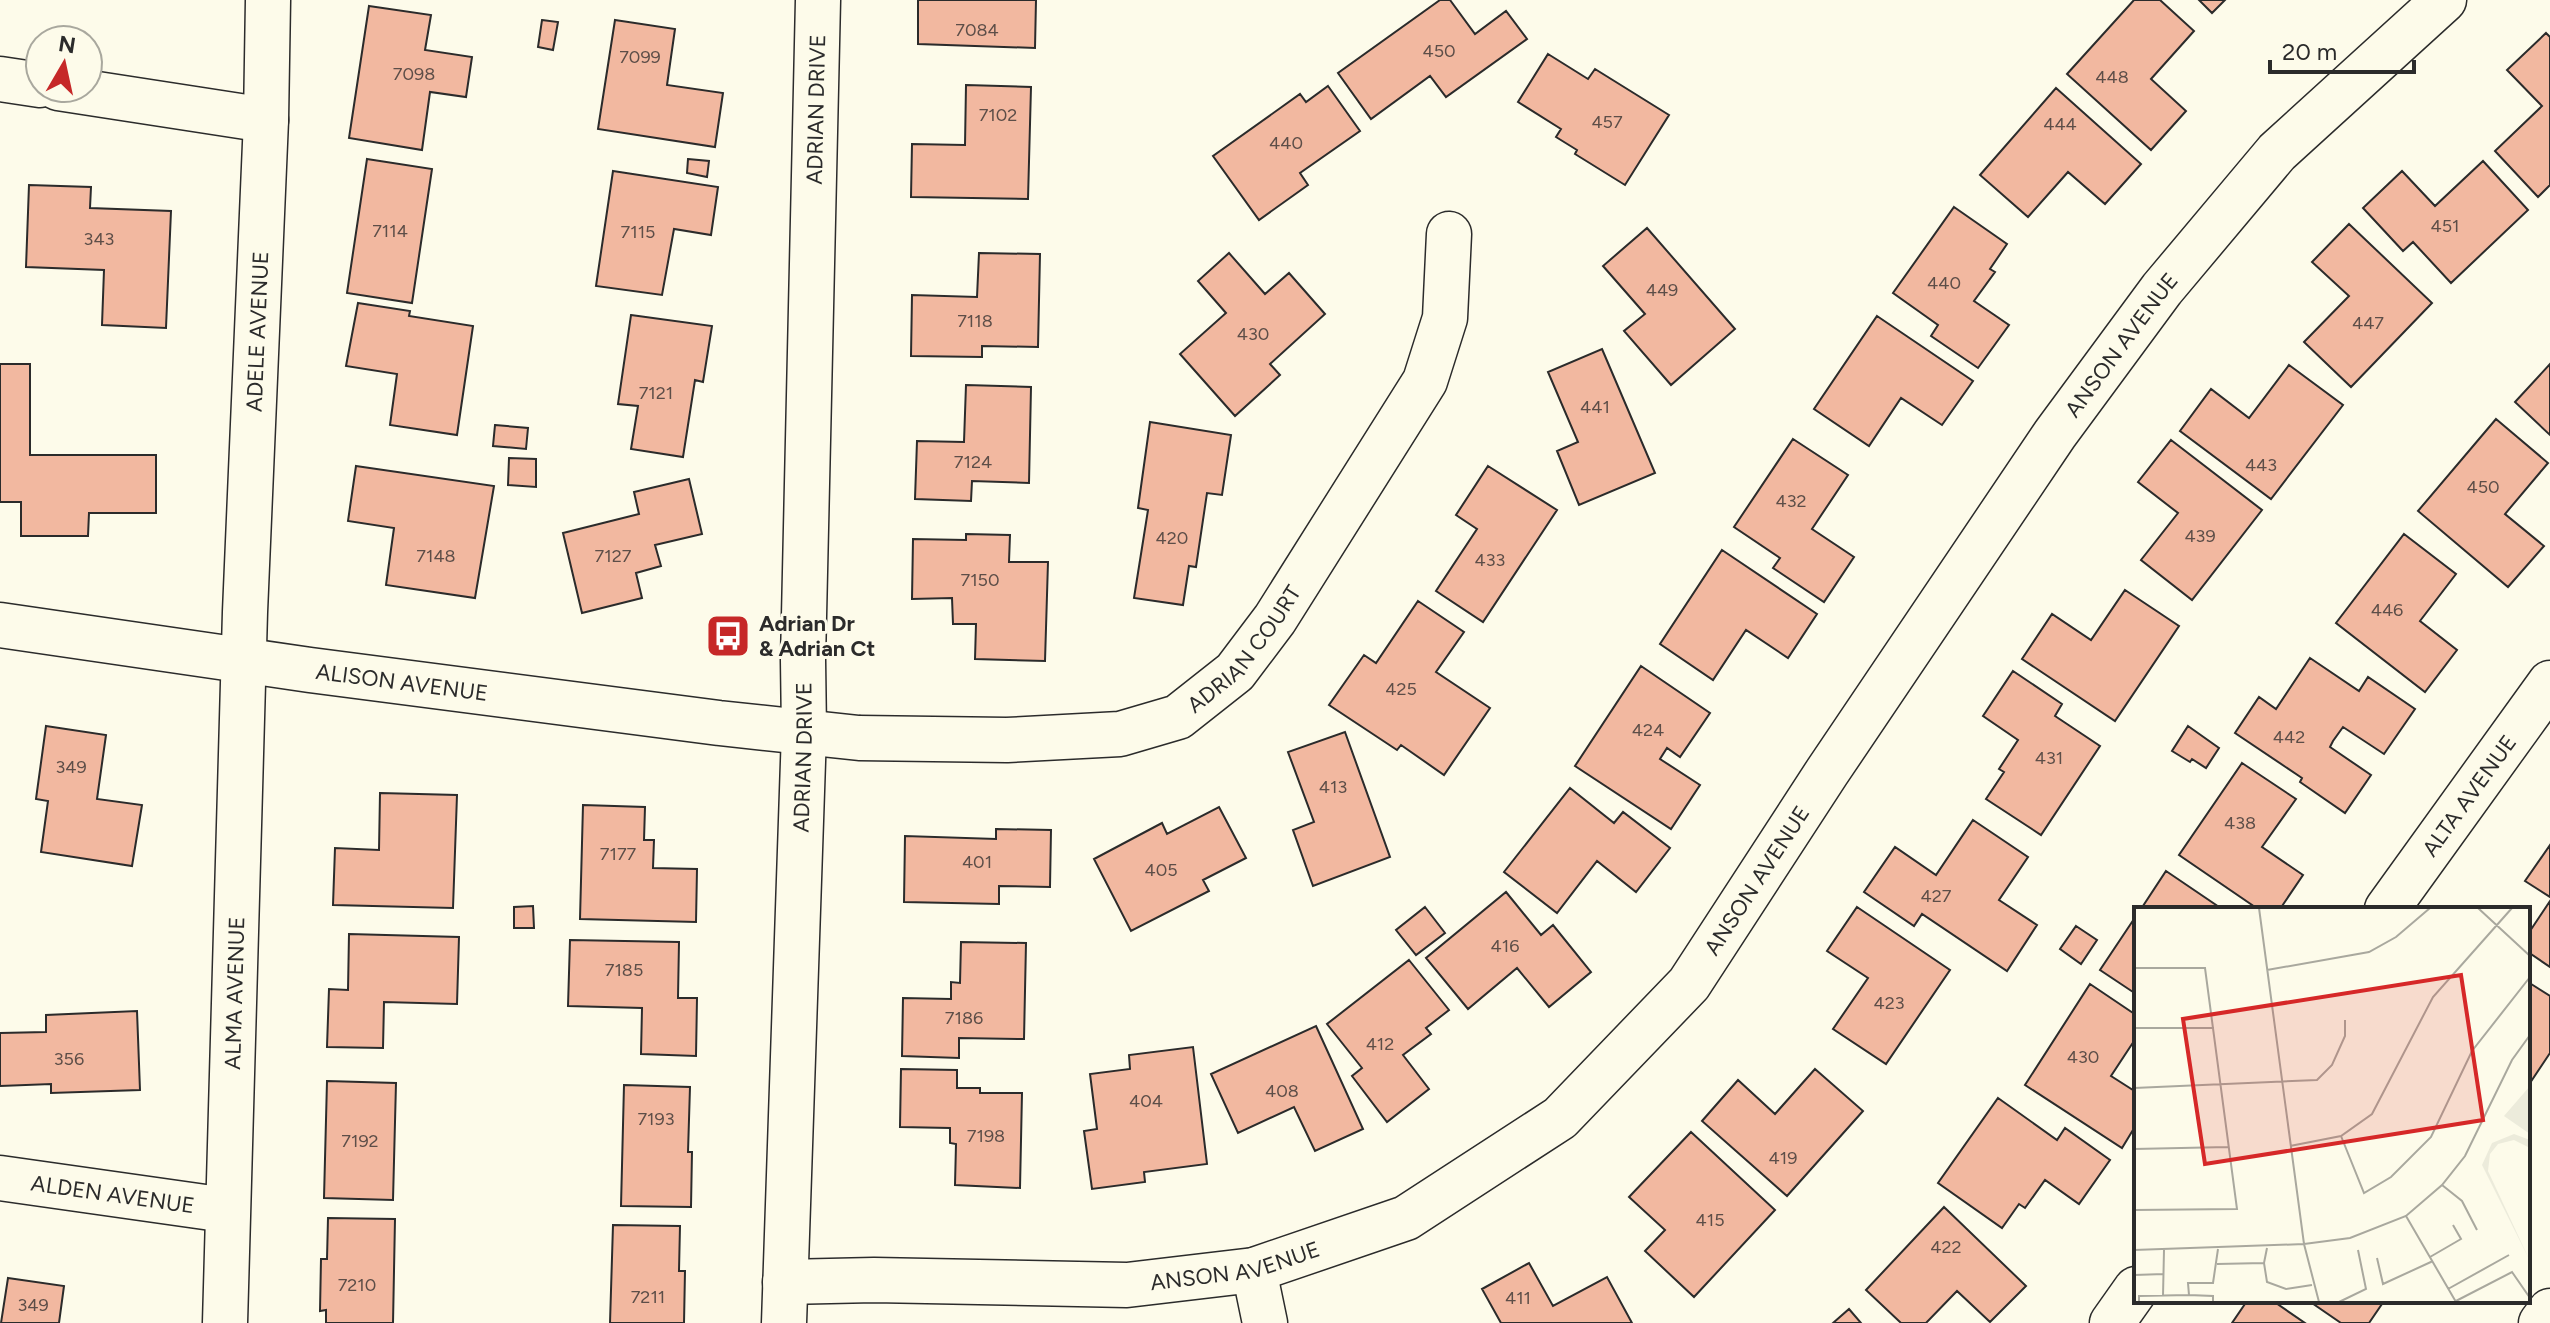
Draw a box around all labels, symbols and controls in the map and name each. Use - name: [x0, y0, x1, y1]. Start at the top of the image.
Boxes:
- house number: 7084: [955, 19, 999, 41]
- north arrow: [24, 24, 104, 104]
- scale bar: [2270, 24, 2414, 74]
- text: N: [57, 30, 78, 59]
- street label: ADRIAN DRIVE: [800, 34, 831, 185]
- text: 20 m: [2282, 37, 2337, 66]
- house number: 450: [1422, 40, 1456, 62]
- house number: 7099: [619, 46, 661, 68]
- house number: 7098: [393, 63, 435, 85]
- house number: 448: [2095, 66, 2129, 88]
- house number: 7102: [979, 104, 1017, 126]
- house number: 457: [1591, 111, 1623, 133]
- house number: 444: [2043, 113, 2077, 135]
- house number: 440: [1269, 132, 1303, 154]
- house number: 451: [2431, 215, 2459, 237]
- house number: 7114: [372, 220, 408, 242]
- house number: 7115: [621, 221, 655, 243]
- house number: 343: [84, 228, 114, 250]
- street label: ADELE AVENUE: [240, 251, 274, 412]
- street label: ANSON AVENUE: [2059, 267, 2183, 422]
- house number: 440: [1927, 272, 1961, 294]
- house number: 449: [1646, 279, 1678, 301]
- house number: 7118: [957, 310, 993, 332]
- house number: 447: [2352, 312, 2384, 334]
- house number: 430: [1237, 323, 1269, 345]
- house number: 7121: [639, 382, 673, 404]
- house number: 441: [1580, 396, 1610, 418]
- house number: 7124: [954, 451, 992, 473]
- house number: 443: [2245, 454, 2277, 476]
- house number: 450: [2466, 476, 2500, 498]
- house number: 432: [1775, 490, 1807, 512]
- house number: 439: [2184, 525, 2216, 547]
- house number: 420: [1156, 527, 1188, 549]
- house number: 7148: [416, 545, 456, 567]
- house number: 7127: [595, 545, 632, 567]
- house number: 433: [1475, 549, 1505, 571]
- house number: 7150: [961, 569, 1000, 591]
- street label: ADRIAN COURT: [1182, 580, 1307, 718]
- house number: 446: [2371, 599, 2403, 621]
- place label: Adrian Dr & Adrian Ct: [759, 610, 876, 662]
- bus stop icon: Adrian Dr & Adrian Ct: [704, 612, 752, 660]
- street label: ALISON AVENUE: [314, 657, 490, 706]
- house number: 425: [1385, 678, 1417, 700]
- street label: ADRIAN DRIVE: [787, 682, 818, 833]
- house number: 424: [1632, 719, 1664, 741]
- house number: 442: [2273, 726, 2305, 748]
- street label: ALTA AVENUE: [2416, 729, 2522, 862]
- house number: 431: [2035, 747, 2063, 769]
- house number: 349: [55, 756, 87, 778]
- house number: 413: [1319, 776, 1347, 798]
- street label: ANSON AVENUE: [1698, 800, 1815, 960]
- house number: 438: [2224, 812, 2256, 834]
- house number: 7177: [600, 843, 637, 865]
- house number: 401: [962, 851, 992, 873]
- house number: 405: [1144, 859, 1178, 881]
- house number: 427: [1921, 885, 1952, 907]
- inset map: [2134, 907, 2530, 1303]
- street label: ALMA AVENUE: [219, 916, 250, 1070]
- house number: 416: [1491, 935, 1519, 957]
- house number: 7185: [605, 959, 643, 981]
- house number: 423: [1873, 992, 1905, 1014]
- house number: 7186: [945, 1007, 983, 1029]
- house number: 412: [1366, 1033, 1394, 1055]
- house number: 430: [2067, 1046, 2099, 1068]
- house number: 356: [54, 1048, 84, 1070]
- house number: 408: [1265, 1080, 1299, 1102]
- house number: 404: [1129, 1090, 1163, 1112]
- house number: 7193: [637, 1108, 675, 1130]
- house number: 7198: [967, 1125, 1005, 1147]
- house number: 7192: [341, 1130, 379, 1152]
- house number: 419: [1769, 1147, 1797, 1169]
- street label: ALDEN AVENUE: [29, 1169, 196, 1219]
- house number: 415: [1696, 1209, 1724, 1231]
- street label: ANSON AVENUE: [1149, 1235, 1323, 1296]
- house number: 422: [1930, 1236, 1962, 1258]
- house number: 7210: [338, 1274, 376, 1296]
- house number: 7211: [631, 1286, 665, 1308]
- house number: 411: [1505, 1287, 1531, 1309]
- house number: 349: [17, 1294, 49, 1316]

